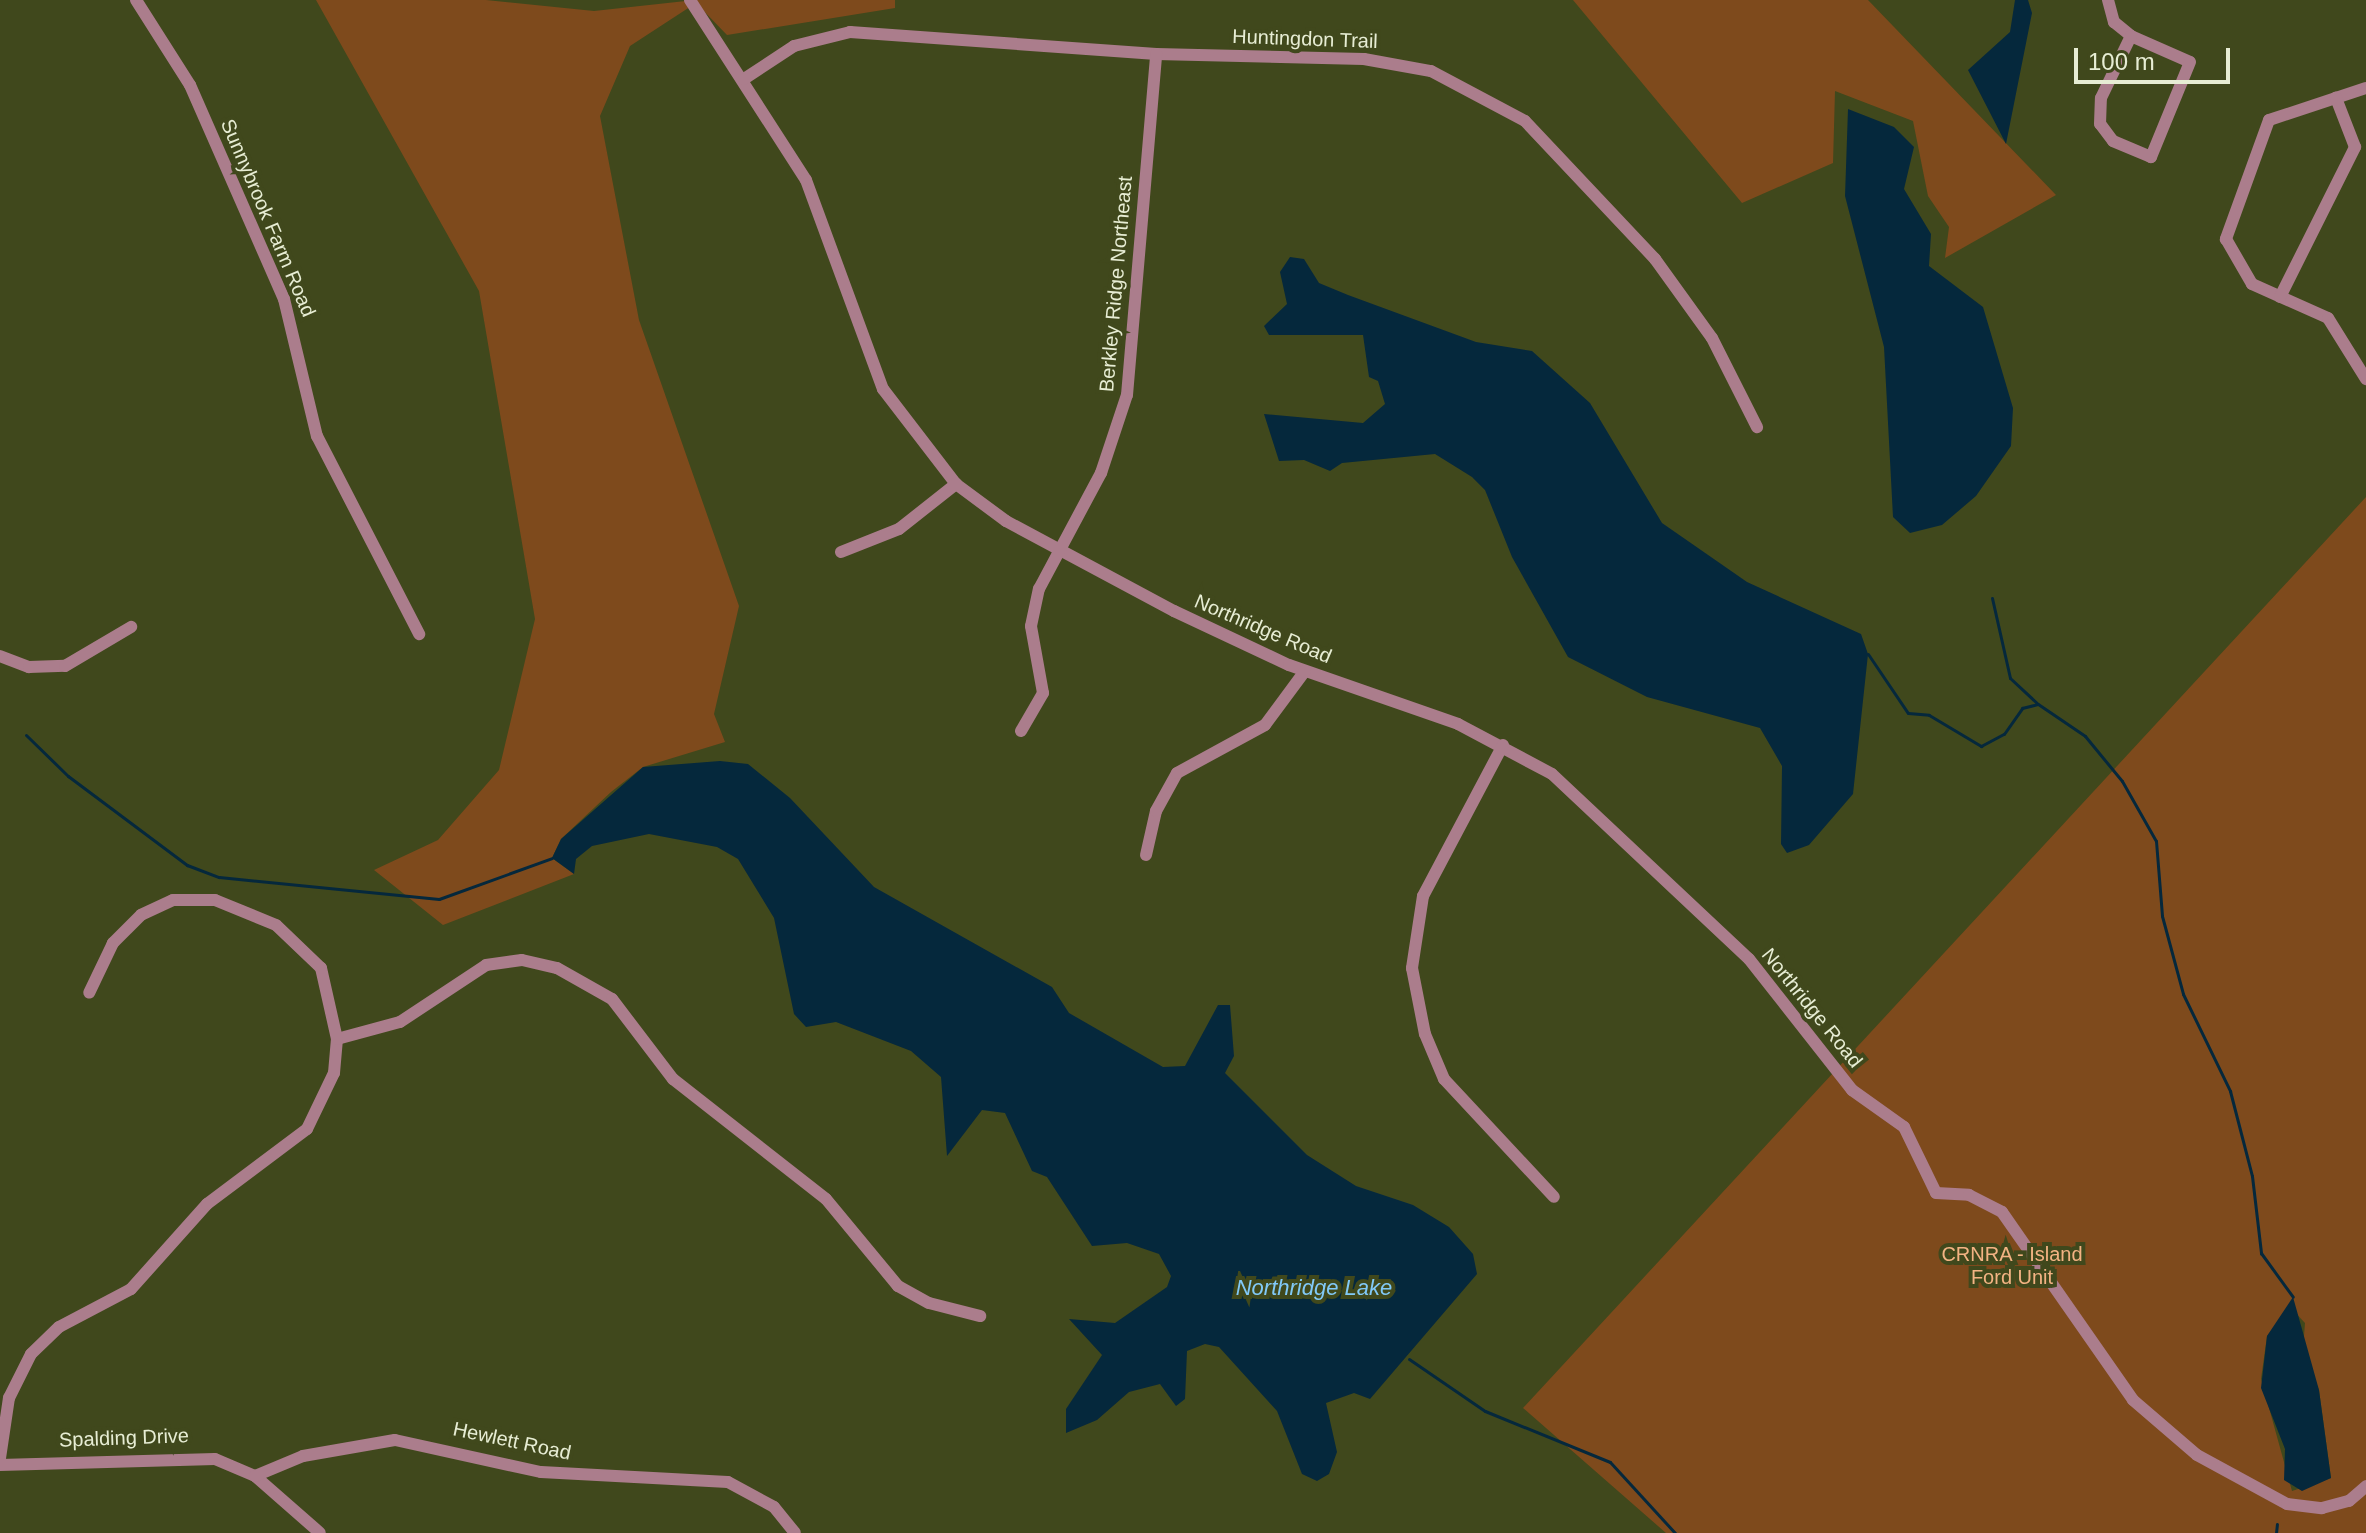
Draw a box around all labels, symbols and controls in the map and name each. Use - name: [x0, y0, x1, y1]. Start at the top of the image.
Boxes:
- street label: Huntingdon Trail: [1232, 24, 1378, 54]
- scale bar: [2078, 32, 2234, 82]
- text: 100 m: [2088, 48, 2155, 75]
- street label: Sunnybrook Farm Road: [215, 116, 321, 320]
- street label: Berkley Ridge Northeast: [1095, 175, 1137, 393]
- street label: Northridge Road: [1191, 589, 1335, 669]
- street label: Northridge Road: [1756, 943, 1868, 1073]
- park label: CRNRA - Island Ford Unit: [1941, 1243, 2083, 1290]
- water label: Northridge Lake: [1236, 1275, 1392, 1301]
- street label: Hewlett Road: [451, 1417, 573, 1465]
- street label: Spalding Drive: [59, 1424, 189, 1452]

